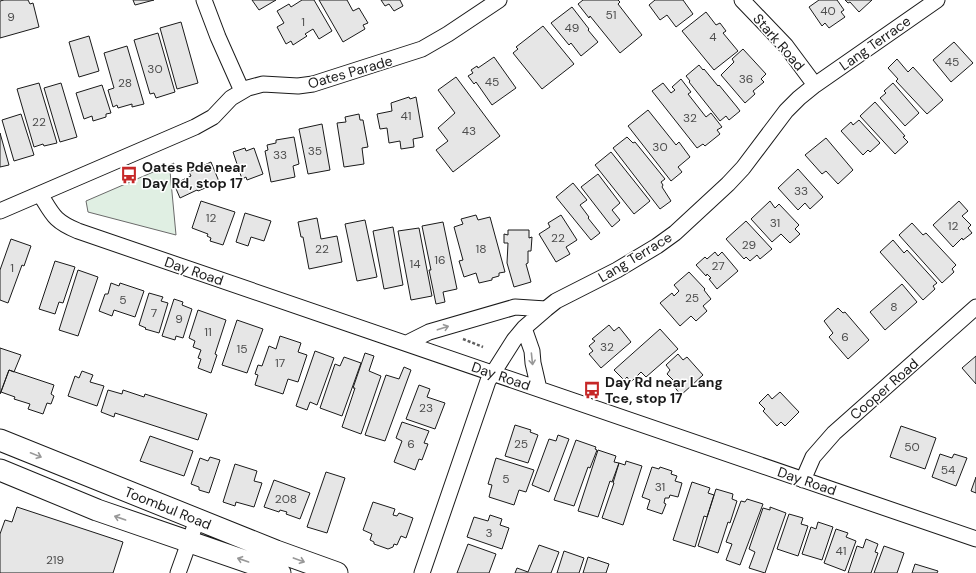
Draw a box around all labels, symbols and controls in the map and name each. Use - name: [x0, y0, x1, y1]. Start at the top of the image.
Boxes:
- house number: 40: [820, 3, 836, 19]
- house number: 51: [605, 7, 617, 23]
- house number: 9: [7, 9, 15, 25]
- street label: Stark Road: [749, 10, 809, 74]
- street label: Lang Terrace: [836, 12, 914, 74]
- house number: 1: [301, 14, 305, 30]
- house number: 49: [565, 20, 579, 36]
- house number: 4: [709, 29, 717, 45]
- street label: Oates Parade: [306, 51, 394, 93]
- house number: 45: [945, 54, 959, 70]
- house number: 30: [147, 61, 163, 77]
- house number: 36: [739, 71, 753, 87]
- house number: 45: [485, 74, 499, 90]
- house number: 28: [118, 75, 132, 91]
- house number: 41: [400, 108, 412, 124]
- house number: 32: [683, 110, 697, 126]
- house number: 22: [32, 114, 46, 130]
- house number: 43: [462, 123, 476, 139]
- house number: 30: [652, 139, 668, 155]
- house number: 35: [308, 143, 322, 159]
- house number: 33: [273, 147, 287, 163]
- place label: Oates Pde near Day Rd, stop 17: [142, 158, 247, 192]
- bus stop icon: Oates Pde near Day Rd, stop 17: [119, 165, 139, 185]
- house number: 33: [794, 183, 808, 199]
- house number: 12: [206, 210, 216, 226]
- house number: 31: [770, 215, 780, 231]
- house number: 12: [948, 218, 958, 234]
- street label: Lang Terrace: [595, 228, 675, 286]
- house number: 22: [551, 230, 565, 246]
- house number: 29: [742, 237, 756, 253]
- house number: 22: [315, 241, 329, 257]
- house number: 18: [475, 241, 487, 257]
- house number: 16: [434, 252, 446, 268]
- street label: Day Road: [162, 253, 226, 289]
- house number: 14: [409, 256, 421, 272]
- house number: 27: [711, 258, 725, 274]
- house number: 1: [10, 260, 14, 276]
- house number: 25: [685, 290, 699, 306]
- house number: 5: [119, 292, 127, 308]
- house number: 8: [890, 299, 898, 315]
- house number: 7: [151, 305, 157, 321]
- house number: 9: [175, 311, 183, 327]
- one-way arrow: [436, 323, 448, 331]
- house number: 11: [204, 324, 212, 340]
- house number: 6: [841, 329, 849, 345]
- house number: 32: [600, 339, 614, 355]
- house number: 15: [236, 341, 248, 357]
- one-way arrow: [529, 352, 536, 365]
- street label: Cooper Road: [846, 354, 922, 424]
- house number: 17: [275, 355, 285, 371]
- street label: Day Road: [469, 358, 533, 394]
- place label: Day Rd near Lang Tce, stop 17: [605, 373, 723, 407]
- bus stop icon: Day Rd near Lang Tce, stop 17: [582, 380, 602, 400]
- house number: 23: [419, 400, 433, 416]
- house number: 6: [407, 436, 415, 452]
- house number: 25: [514, 436, 528, 452]
- house number: 50: [904, 439, 920, 455]
- one-way arrow: [30, 451, 42, 459]
- house number: 54: [941, 462, 955, 478]
- street label: Day Road: [775, 463, 839, 499]
- house number: 5: [502, 471, 510, 487]
- house number: 31: [655, 479, 665, 495]
- street label: Toombul Road: [122, 482, 214, 534]
- house number: 208: [275, 491, 297, 507]
- one-way arrow: [114, 514, 126, 522]
- house number: 3: [485, 525, 493, 541]
- house number: 41: [835, 543, 847, 559]
- house number: 219: [46, 552, 64, 568]
- one-way arrow: [237, 556, 249, 564]
- one-way arrow: [292, 556, 304, 564]

